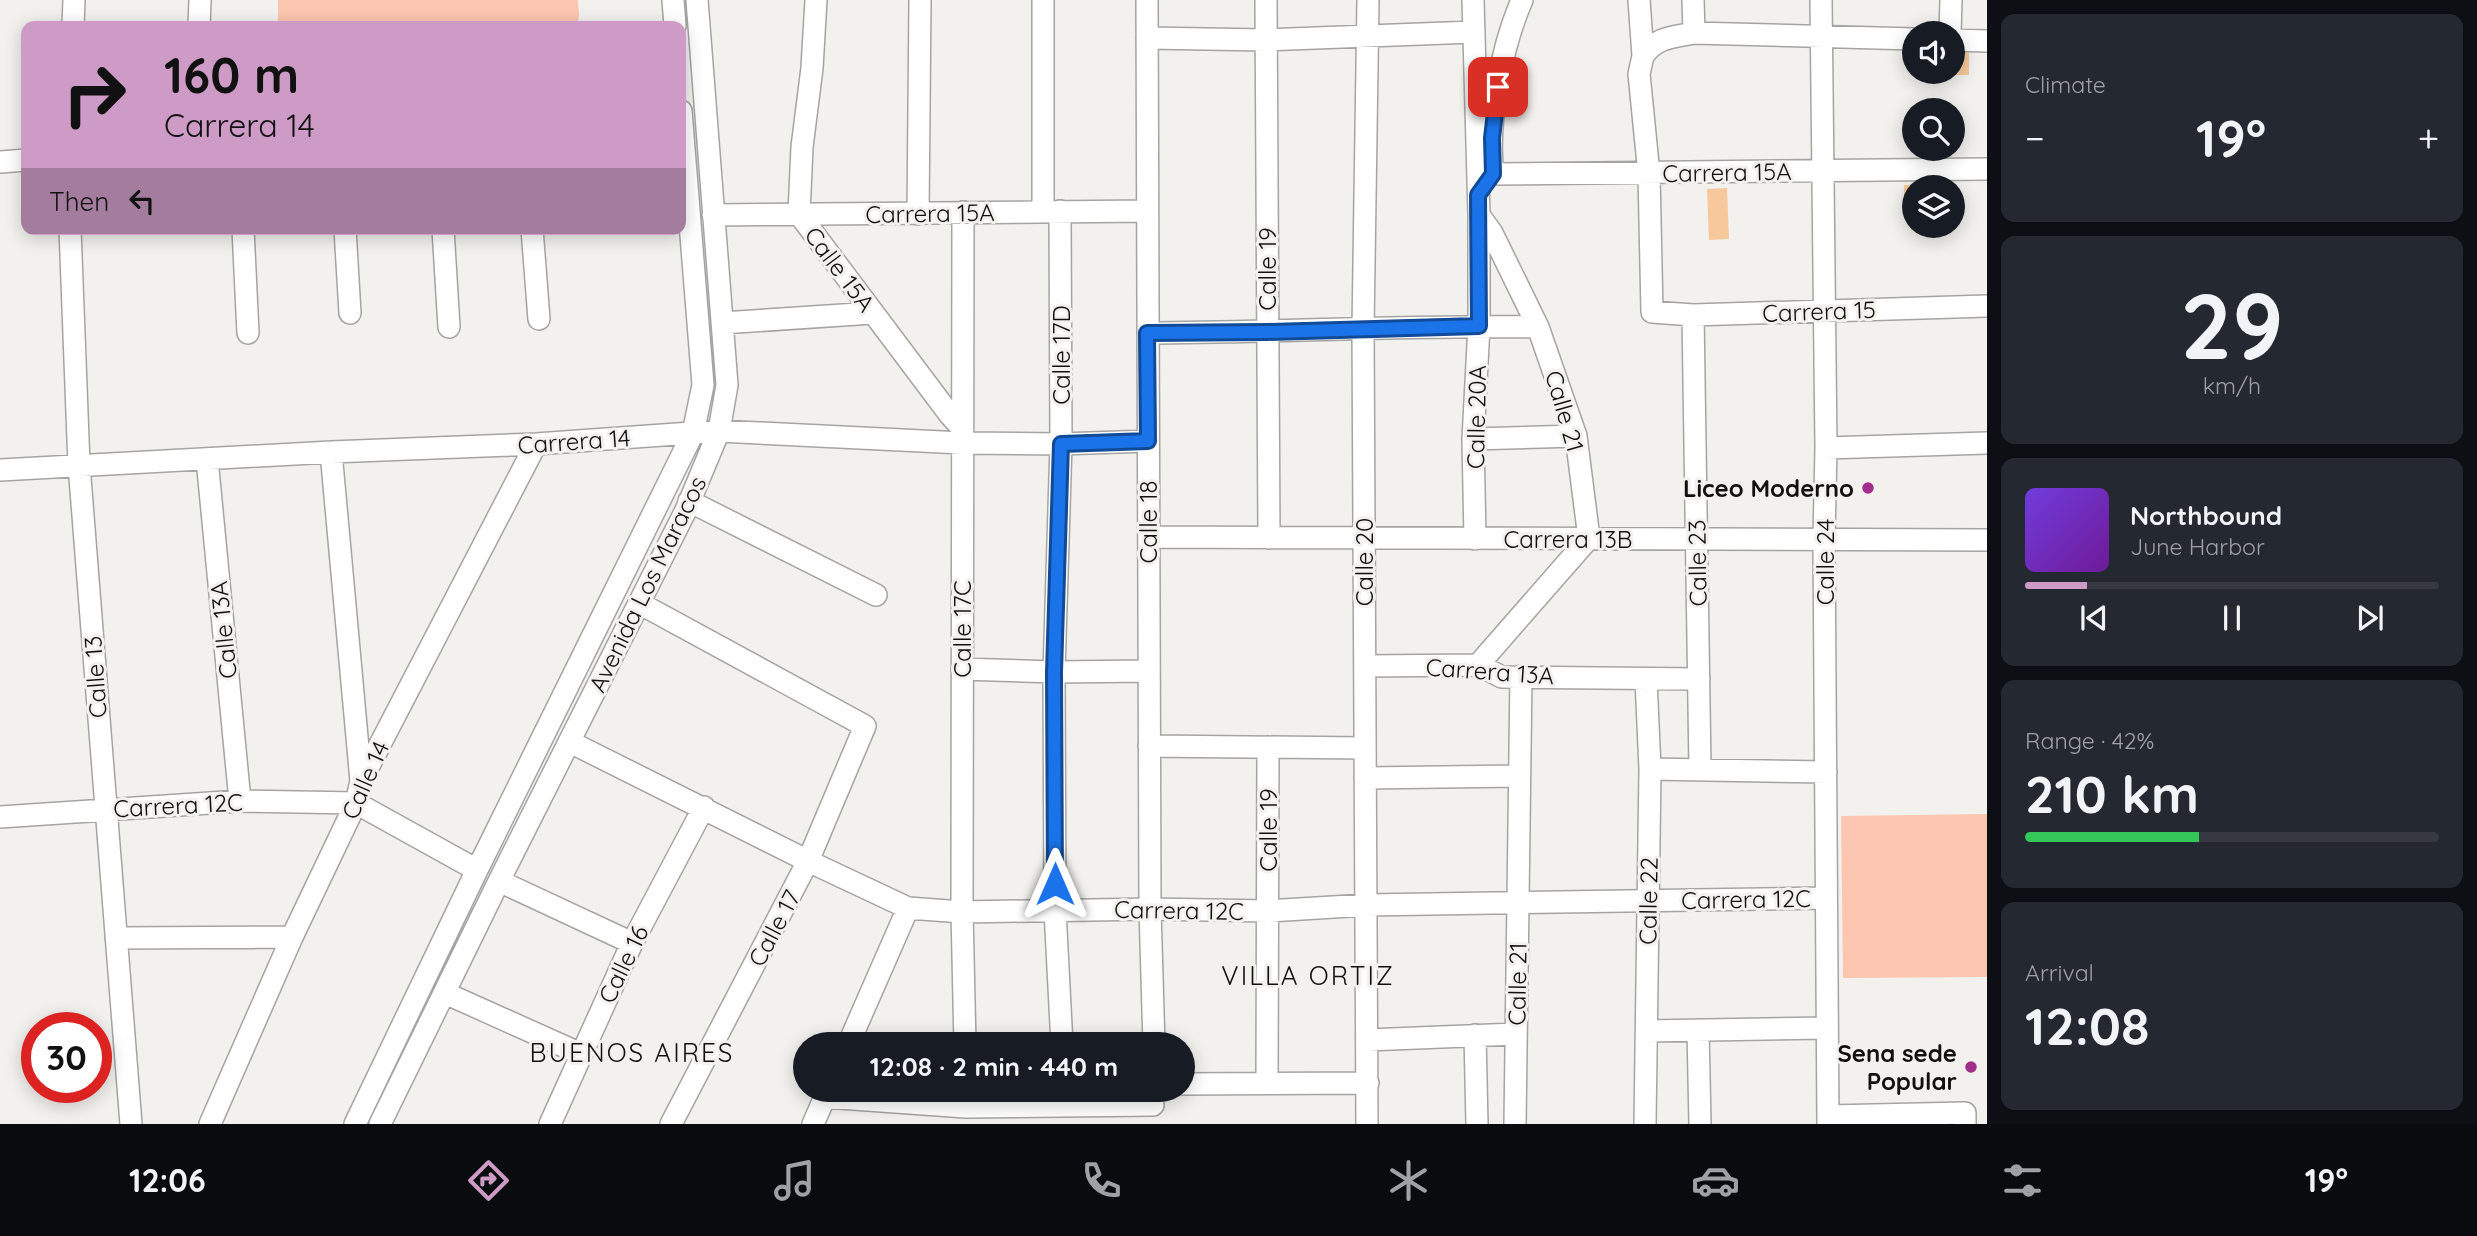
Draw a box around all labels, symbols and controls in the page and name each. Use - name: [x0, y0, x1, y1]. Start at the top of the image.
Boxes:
- map controls: [1902, 21, 1965, 238]
- button: sound: [1902, 21, 1965, 84]
- text: 160 m: [164, 44, 299, 105]
- icon: right: [49, 49, 140, 140]
- pin: [1468, 57, 1528, 117]
- icon: arrive: [1479, 68, 1517, 106]
- text: Climate: [2025, 70, 2106, 99]
- button: search: [1902, 98, 1965, 161]
- text: Carrera 14: [164, 105, 315, 145]
- text: 19°: [2196, 105, 2266, 170]
- text: −: [2025, 114, 2045, 162]
- text: +: [2418, 114, 2439, 162]
- street label: Carrera 15A: [1662, 156, 1792, 188]
- button: layers: [1902, 175, 1965, 238]
- icon: left: [123, 182, 161, 220]
- text: Then: [49, 185, 109, 218]
- street label: Carrera 15A: [865, 197, 995, 229]
- street label: Calle 15A: [798, 221, 882, 317]
- street label: Calle 19: [1252, 227, 1282, 311]
- text: 29: [2180, 268, 2284, 382]
- street label: Carrera 15: [1762, 294, 1876, 328]
- street label: Calle 17D: [1046, 305, 1076, 405]
- street label: Calle 20A: [1460, 365, 1492, 469]
- street label: Calle 21: [1539, 367, 1591, 455]
- text: km/h: [2203, 371, 2261, 400]
- street label: Carrera 14: [517, 422, 631, 460]
- street label: Avenida Los Maracos: [582, 471, 712, 697]
- place label: Liceo Moderno: [1683, 473, 1854, 503]
- marker: Liceo Moderno: [1860, 480, 1876, 496]
- street label: Calle 18: [1133, 481, 1163, 563]
- text: Northbound: [2130, 499, 2282, 532]
- street label: Calle 20: [1349, 518, 1379, 606]
- street label: Calle 23: [1681, 519, 1713, 607]
- street label: Calle 24: [1810, 519, 1840, 605]
- street label: Carrera 13B: [1504, 524, 1632, 554]
- text: June Harbor: [2130, 532, 2265, 561]
- street label: Calle 13A: [203, 580, 243, 680]
- street label: Calle 17C: [947, 580, 977, 678]
- icon: previous: [2075, 599, 2113, 637]
- icon: pause: [2213, 599, 2251, 637]
- icon: next: [2351, 599, 2389, 637]
- street label: Calle 13: [77, 635, 113, 719]
- street label: Carrera 13A: [1425, 652, 1555, 690]
- text: Range · 42%: [2025, 726, 2154, 755]
- street label: Calle 14: [335, 736, 395, 824]
- text: 210 km: [2025, 761, 2199, 826]
- street label: Carrera 12C: [112, 787, 244, 823]
- street label: Calle 19: [1253, 788, 1283, 872]
- position arrow: [1018, 847, 1092, 921]
- street label: Calle 22: [1632, 857, 1664, 945]
- street label: Carrera 12C: [1681, 883, 1811, 915]
- street label: Calle 17: [741, 885, 807, 971]
- street label: Carrera 12C: [1114, 894, 1244, 926]
- street label: Calle 16: [591, 920, 655, 1008]
- street label: Calle 21: [1501, 942, 1533, 1026]
- text: Arrival: [2025, 958, 2094, 987]
- district label: VILLA ORTIZ: [1221, 959, 1395, 992]
- text: 12:08: [2025, 993, 2149, 1058]
- speed limit sign: 30: [21, 1012, 112, 1103]
- district label: BUENOS AIRES: [530, 1036, 734, 1069]
- place label: Sena sede Popular: [1837, 1038, 1957, 1096]
- text: 12:08 · 2 min · 440 m: [870, 1050, 1118, 1083]
- marker: Sena sede Popular: [1963, 1059, 1979, 1075]
- icon: directions: [464, 1156, 513, 1205]
- icon: music: [770, 1156, 819, 1205]
- icon: phone: [1077, 1156, 1126, 1205]
- icon: climate: [1384, 1156, 1433, 1205]
- icon: car: [1691, 1156, 1740, 1205]
- icon: filters: [1998, 1156, 2047, 1205]
- text: 12:06: [129, 1160, 206, 1200]
- text: 19°: [2305, 1160, 2348, 1200]

